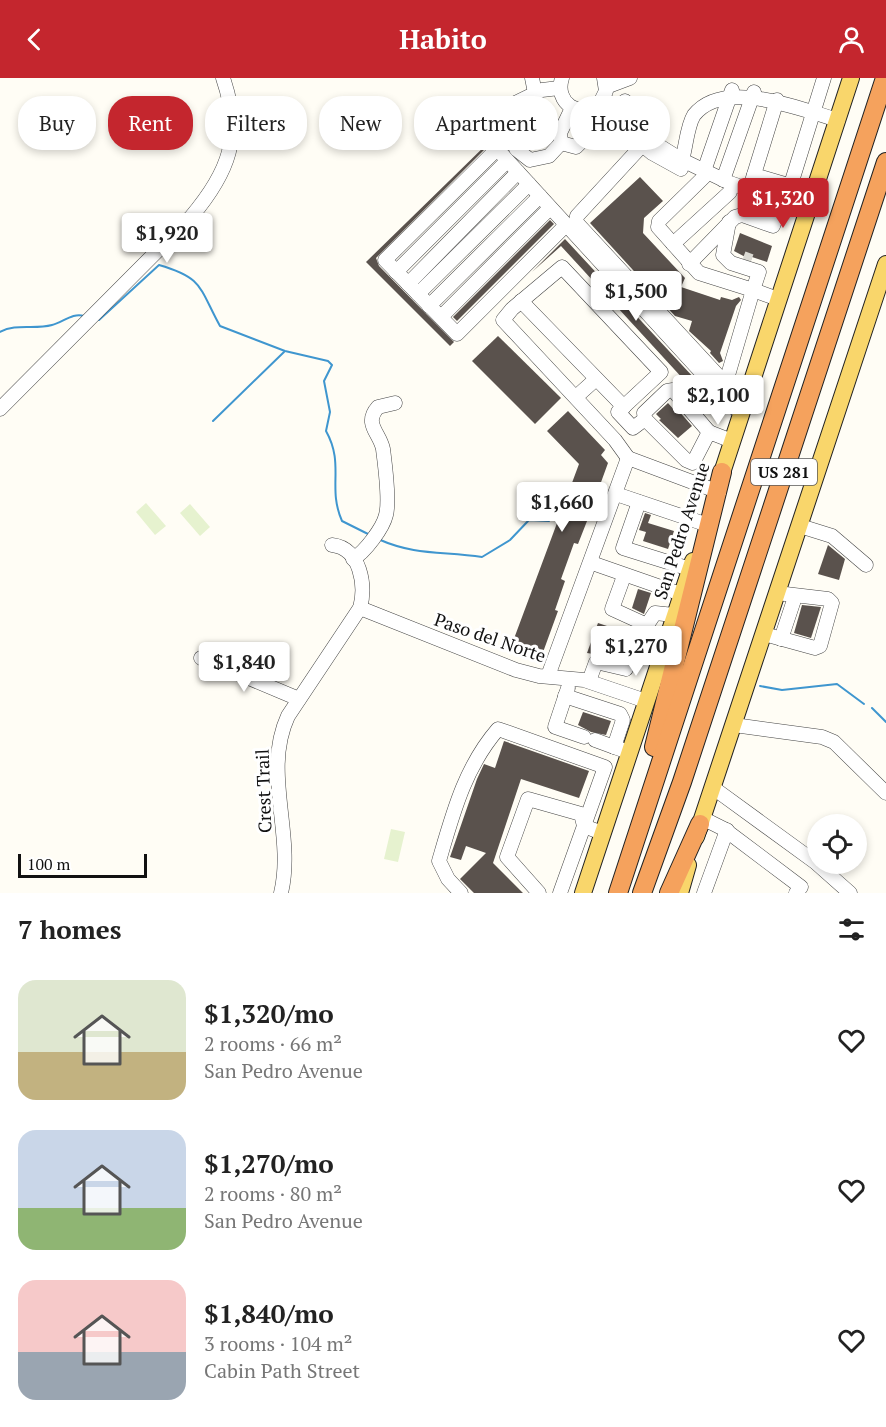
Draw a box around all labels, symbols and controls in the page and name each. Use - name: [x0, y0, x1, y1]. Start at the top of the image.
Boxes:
- text: Habito: [399, 21, 487, 57]
- icon: back: [18, 23, 51, 56]
- icon: person: [835, 23, 868, 56]
- chip: Buy: [18, 96, 96, 150]
- chip: Rent: [108, 96, 193, 150]
- chip: Filters: [205, 96, 307, 150]
- chip: New: [319, 96, 402, 150]
- chip: Apartment: [414, 96, 558, 150]
- chip: House: [570, 96, 670, 150]
- pin: $1,320: [734, 178, 832, 229]
- text: $1,320: [752, 184, 814, 211]
- pin: $1,920: [118, 213, 216, 264]
- text: $1,920: [136, 219, 198, 246]
- pin: $1,500: [587, 271, 685, 322]
- text: $1,500: [605, 277, 667, 304]
- pin: $2,100: [669, 375, 767, 426]
- text: $2,100: [687, 381, 749, 408]
- street label: San Pedro Avenue: [648, 459, 715, 602]
- road number: US 281: [751, 459, 817, 485]
- pin: $1,660: [513, 482, 611, 533]
- text: $1,660: [531, 488, 593, 515]
- street label: Paso del Norte: [431, 607, 549, 667]
- pin: $1,270: [587, 626, 685, 677]
- text: $1,270: [605, 632, 667, 659]
- pin: $1,840: [195, 642, 293, 693]
- text: $1,840: [213, 648, 275, 675]
- street label: Crest Trail: [250, 749, 276, 833]
- map controls: [807, 814, 867, 874]
- button: locate: [807, 814, 867, 874]
- scale bar: [18, 851, 147, 878]
- text: 100 m: [27, 853, 70, 875]
- text: 7 homes: [18, 912, 122, 946]
- icon: filters: [835, 913, 868, 946]
- text: $1,320/mo: [204, 996, 334, 1030]
- icon: home: [66, 1004, 138, 1076]
- icon: heart: [835, 1024, 868, 1057]
- text: 2 rooms · 66 m²: [204, 1030, 342, 1057]
- text: San Pedro Avenue: [204, 1057, 363, 1084]
- text: $1,270/mo: [204, 1146, 334, 1180]
- icon: home: [66, 1154, 138, 1226]
- icon: heart: [835, 1174, 868, 1207]
- text: 2 rooms · 80 m²: [204, 1180, 342, 1207]
- text: San Pedro Avenue: [204, 1207, 363, 1234]
- text: $1,840/mo: [204, 1296, 334, 1330]
- icon: home: [66, 1304, 138, 1376]
- icon: heart: [835, 1324, 868, 1357]
- text: 3 rooms · 104 m²: [204, 1330, 352, 1357]
- text: Cabin Path Street: [204, 1357, 360, 1384]

